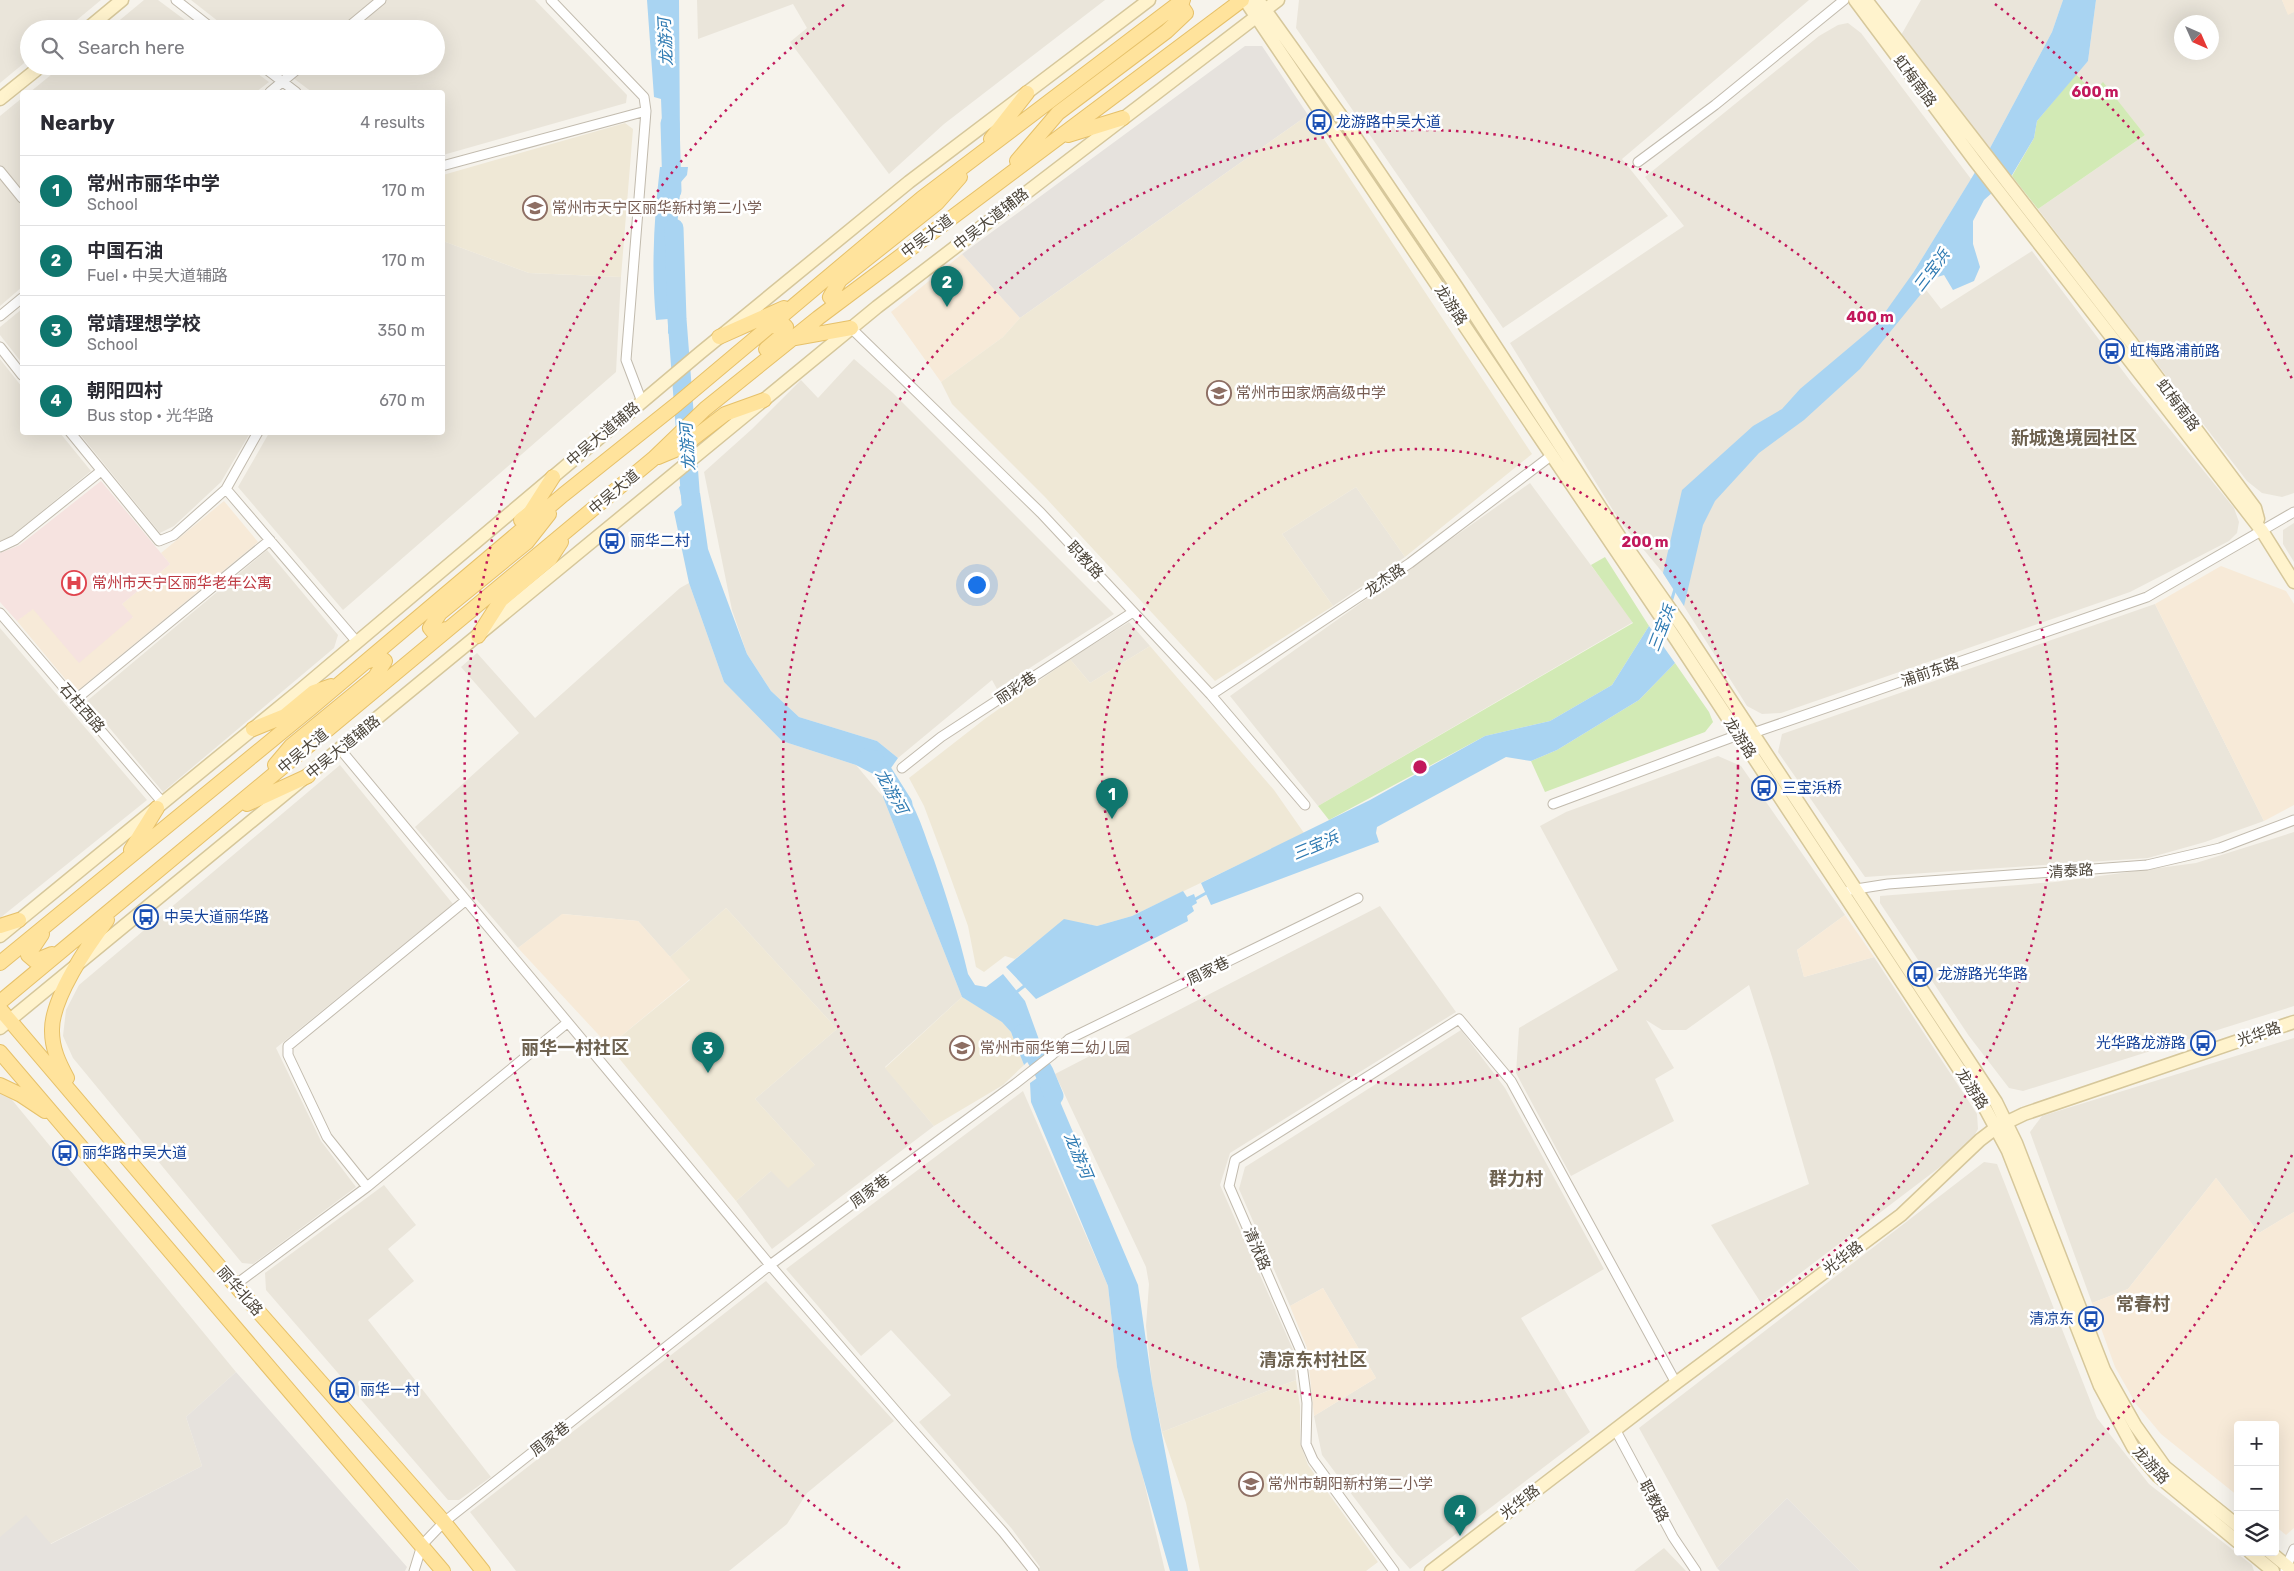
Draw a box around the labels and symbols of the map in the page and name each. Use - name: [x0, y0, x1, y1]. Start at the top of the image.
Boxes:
- water label: 龙游河: [655, 15, 676, 66]
- north arrow: [2174, 15, 2219, 60]
- street label: 虹梅南路: [1890, 52, 1940, 110]
- text: 600 m: [2071, 83, 2119, 101]
- bus stop icon: 龙游路中吴大道: [1306, 109, 1332, 135]
- place label: 龙游路中吴大道: [1336, 113, 1441, 131]
- street label: 中吴大道辅路: [950, 184, 1032, 254]
- school or university icon: 常州市天宁区丽华新村第二小学: [522, 195, 548, 221]
- place label: 常州市天宁区丽华新村第二小学: [552, 199, 762, 217]
- street label: 中吴大道: [898, 211, 956, 261]
- water label: 三宝浜: [1909, 244, 1955, 295]
- pin: 2: [931, 266, 963, 307]
- street label: 龙游路: [1431, 281, 1471, 329]
- text: 400 m: [1846, 308, 1894, 326]
- bus stop icon: 虹梅路浦前路: [2099, 338, 2125, 364]
- place label: 虹梅路浦前路: [2130, 342, 2220, 360]
- street label: 虹梅南路: [2153, 376, 2203, 434]
- school or university icon: 常州市田家炳高级中学: [1206, 380, 1232, 406]
- place label: 常州市田家炳高级中学: [1236, 384, 1386, 402]
- street label: 中吴大道辅路: [563, 398, 643, 470]
- water label: 龙游河: [676, 419, 699, 472]
- district label: 新城逸境园社区: [2011, 427, 2137, 449]
- street label: 中吴大道: [585, 466, 643, 518]
- bus stop icon: 丽华二村: [599, 528, 625, 554]
- place label: 丽华二村: [630, 532, 690, 550]
- text: 200 m: [1621, 533, 1669, 551]
- street label: 职教路: [1063, 537, 1107, 583]
- street label: 龙杰路: [1361, 560, 1409, 600]
- hospital icon: 常州市天宁区丽华老年公寓: [61, 570, 87, 596]
- your location: [964, 572, 990, 598]
- place label: 常州市天宁区丽华老年公寓: [92, 574, 272, 592]
- water label: 三宝浜: [1644, 601, 1680, 654]
- street label: 浦前东路: [1899, 654, 1961, 690]
- street label: 丽彩巷: [992, 668, 1040, 708]
- street label: 石柱西路: [56, 679, 108, 737]
- street label: 中吴大道辅路: [302, 712, 384, 782]
- street label: 龙游路: [1720, 714, 1760, 762]
- street label: 中吴大道: [274, 725, 332, 777]
- centre of rings: [1411, 758, 1429, 776]
- water label: 龙游河: [872, 766, 913, 819]
- bus stop icon: 三宝浜桥: [1751, 775, 1777, 801]
- pin: 1: [1096, 778, 1128, 819]
- place label: 三宝浜桥: [1782, 779, 1842, 797]
- water label: 三宝浜: [1289, 827, 1343, 864]
- street label: 清泰路: [2048, 860, 2094, 882]
- bus stop icon: 中吴大道丽华路: [133, 904, 159, 930]
- place label: 中吴大道丽华路: [164, 908, 269, 926]
- street label: 周家巷: [1184, 953, 1232, 989]
- bus stop icon: 龙游路光华路: [1907, 961, 1933, 987]
- place label: 龙游路光华路: [1938, 965, 2028, 983]
- street label: 光华路: [2235, 1018, 2283, 1050]
- bus stop icon: 光华路龙游路: [2190, 1030, 2216, 1056]
- pin: 3: [692, 1032, 724, 1073]
- place label: 光华路龙游路: [2096, 1034, 2186, 1052]
- school or university icon: 常州市丽华第二幼儿园: [949, 1035, 975, 1061]
- district label: 丽华一村社区: [521, 1037, 629, 1059]
- place label: 常州市丽华第二幼儿园: [980, 1039, 1130, 1057]
- street label: 龙游路: [1952, 1065, 1992, 1113]
- water label: 龙游河: [1060, 1129, 1098, 1184]
- bus stop icon: 丽华路中吴大道: [52, 1140, 78, 1166]
- place label: 丽华路中吴大道: [82, 1144, 187, 1162]
- district label: 群力村: [1489, 1168, 1543, 1190]
- street label: 周家巷: [847, 1170, 893, 1212]
- street label: 清洑路: [1240, 1225, 1274, 1273]
- street label: 光华路: [1820, 1237, 1866, 1279]
- street label: 丽华北路: [214, 1262, 266, 1320]
- district label: 常春村: [2116, 1293, 2170, 1315]
- bus stop icon: 清凉东: [2078, 1306, 2104, 1332]
- place label: 清凉东: [2029, 1310, 2074, 1328]
- district label: 清凉东村社区: [1259, 1349, 1367, 1371]
- bus stop icon: 丽华一村: [329, 1377, 355, 1403]
- place label: 丽华一村: [360, 1381, 420, 1399]
- street label: 周家巷: [527, 1418, 573, 1460]
- street label: 龙游路: [2129, 1442, 2173, 1488]
- school or university icon: 常州市朝阳新村第二小学: [1238, 1471, 1264, 1497]
- place label: 常州市朝阳新村第二小学: [1268, 1475, 1433, 1493]
- street label: 职教路: [1635, 1477, 1673, 1525]
- street label: 光华路: [1497, 1481, 1543, 1523]
- pin: 4: [1444, 1495, 1476, 1536]

